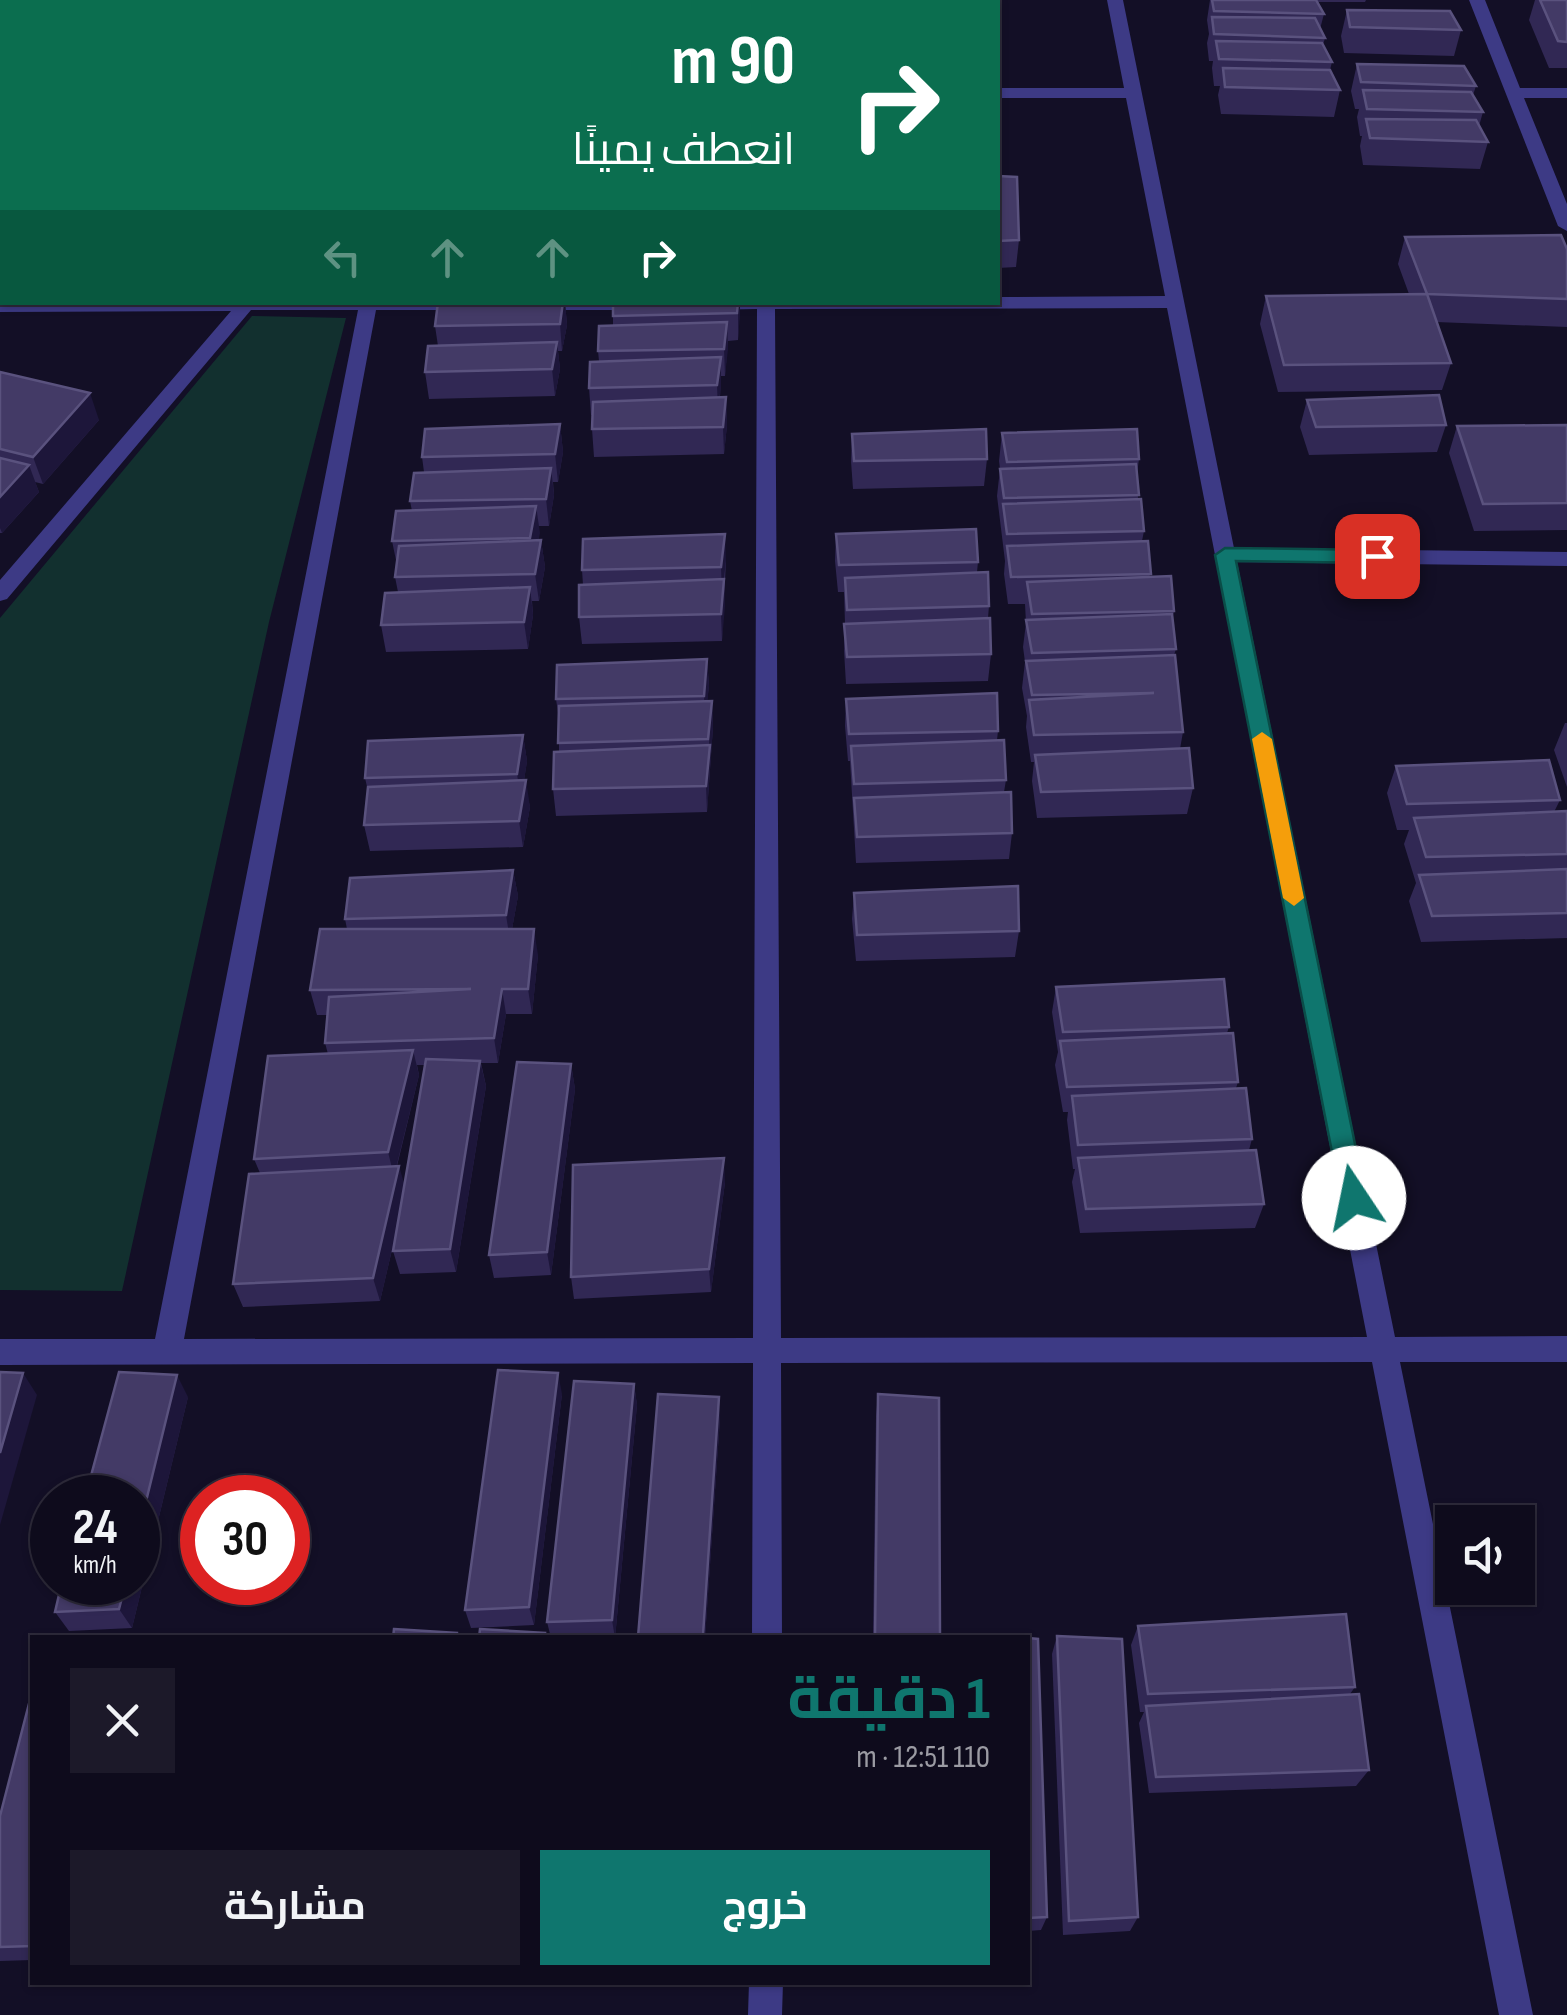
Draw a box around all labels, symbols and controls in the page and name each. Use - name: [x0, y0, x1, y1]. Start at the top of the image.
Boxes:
- text: 90 m: [671, 20, 795, 104]
- icon: right: [830, 40, 960, 170]
- text: انعطف يمينًا: [572, 123, 795, 178]
- icon: left: [315, 230, 370, 285]
- icon: ahead: [420, 230, 475, 285]
- icon: ahead: [525, 230, 580, 285]
- icon: right: [630, 230, 685, 285]
- pin: [1335, 514, 1420, 599]
- icon: arrive: [1350, 529, 1405, 584]
- position arrow: [1302, 1146, 1406, 1250]
- speed limit sign: 30: [180, 1475, 310, 1605]
- text: 24: [73, 1498, 117, 1558]
- map controls: [1435, 1505, 1535, 1605]
- button: sound: [1435, 1505, 1535, 1605]
- text: km/h: [73, 1550, 117, 1581]
- text: 1 دقيقة: [787, 1664, 990, 1736]
- button: close: [70, 1668, 175, 1773]
- text: 110 m · 12:51: [856, 1738, 990, 1777]
- button: مشاركة: [70, 1850, 520, 1965]
- button: خروج: [540, 1850, 990, 1965]

